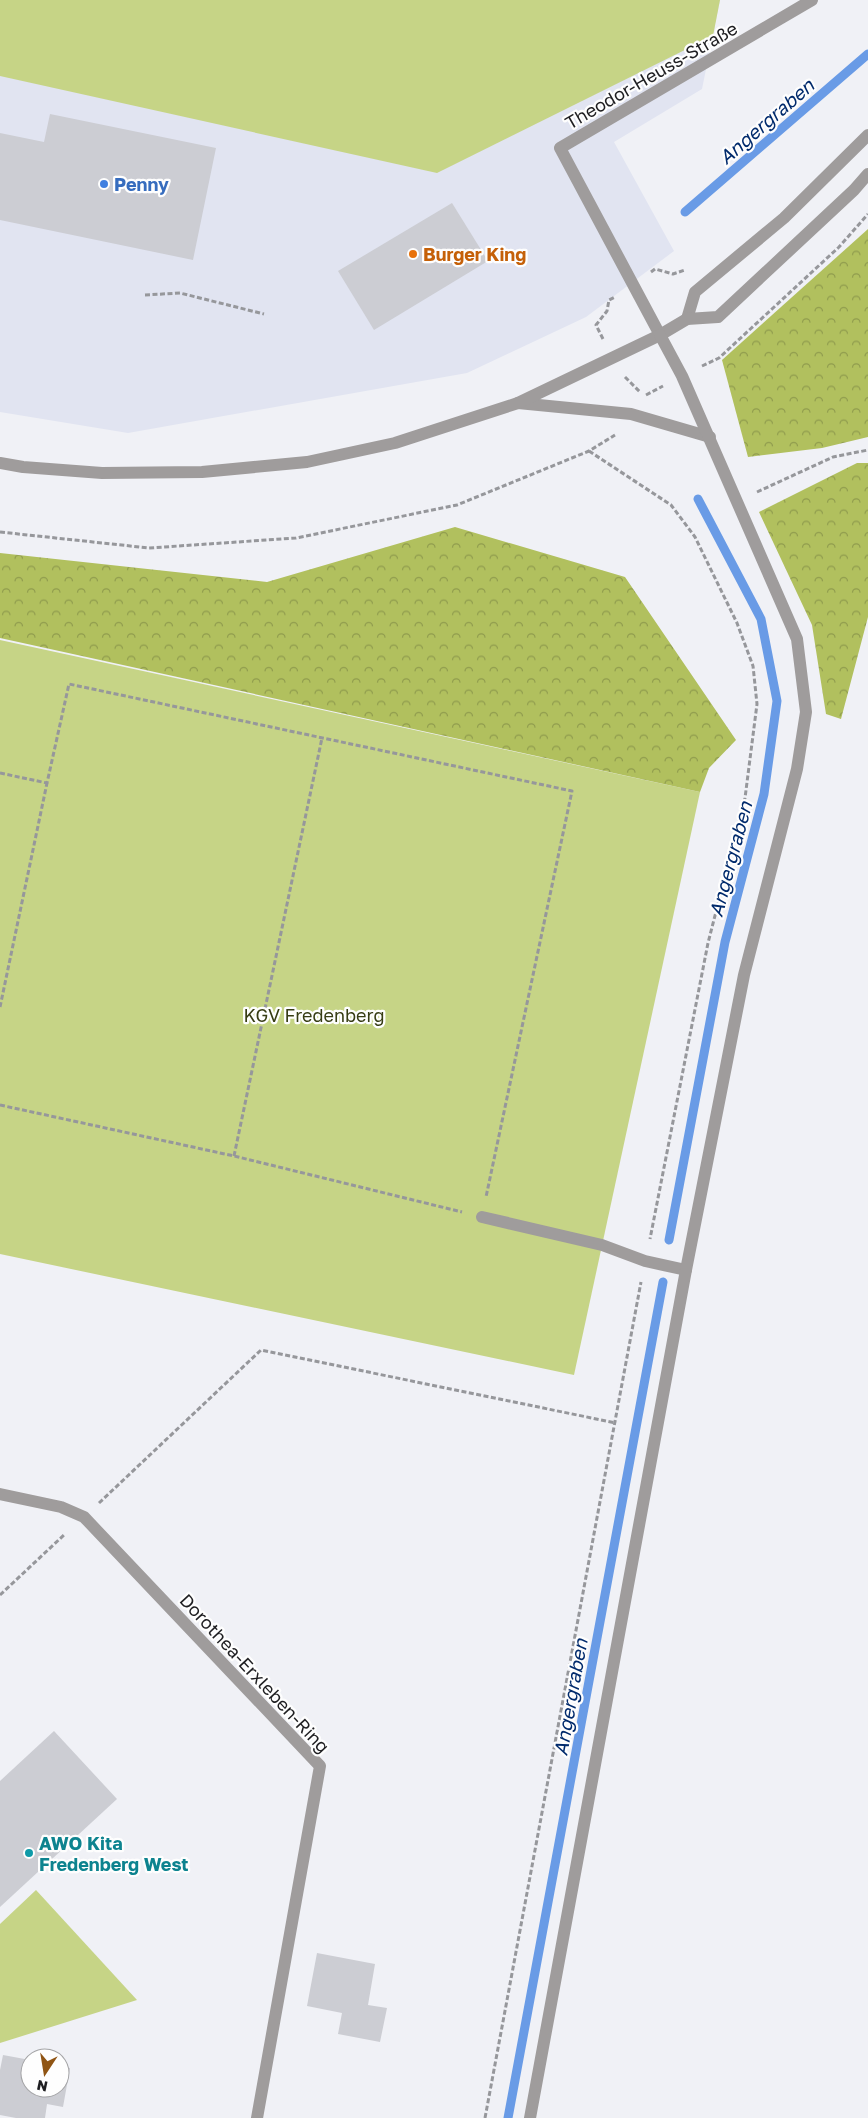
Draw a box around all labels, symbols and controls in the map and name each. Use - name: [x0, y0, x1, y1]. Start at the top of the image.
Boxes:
- street label: Theodor-Heuss-Straße: [561, 17, 741, 133]
- water label: Angergraben: [714, 73, 819, 169]
- place label: Penny: [114, 173, 169, 195]
- marker: Penny: [98, 178, 110, 190]
- place label: Burger King: [423, 243, 526, 265]
- marker: Burger King: [407, 248, 419, 260]
- water label: Angergraben: [704, 798, 757, 919]
- park label: KGV Fredenberg: [244, 1004, 384, 1026]
- street label: Dorothea-Erxleben-Ring: [176, 1589, 334, 1757]
- water label: Angergraben: [548, 1635, 592, 1757]
- place label: AWO Kita Fredenberg West: [39, 1832, 189, 1875]
- marker: AWO Kita Fredenberg West: [23, 1847, 35, 1859]
- north arrow: [20, 2048, 70, 2098]
- text: N: [35, 2077, 49, 2096]

